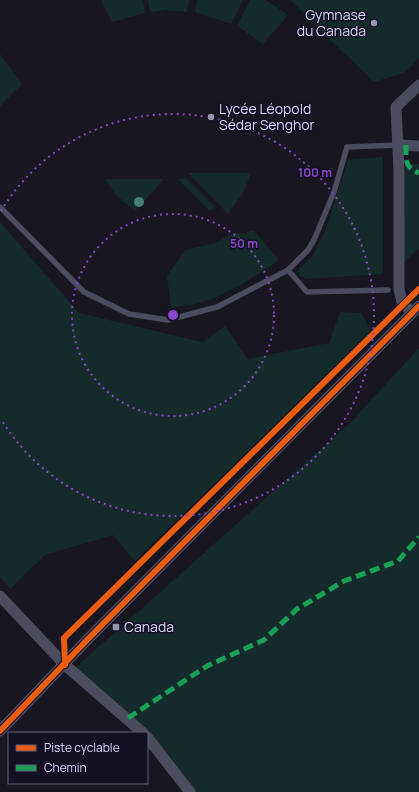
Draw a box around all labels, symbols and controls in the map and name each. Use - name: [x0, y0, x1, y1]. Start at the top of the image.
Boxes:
- place label: Gymnase du Canada: [297, 5, 366, 40]
- marker: Gymnase du Canada: [369, 18, 379, 28]
- place label: Lycée Léopold Sédar Senghor: [219, 99, 315, 134]
- marker: Lycée Léopold Sédar Senghor: [206, 112, 216, 122]
- text: 100 m: [298, 164, 332, 181]
- text: 50 m: [230, 235, 258, 252]
- centre of rings: [166, 308, 180, 322]
- place label: Canada: [124, 617, 174, 636]
- marker: Canada: [111, 622, 121, 632]
- legend: [8, 732, 148, 784]
- text: Piste cyclable: [44, 739, 120, 756]
- text: Chemin: [44, 759, 87, 776]

